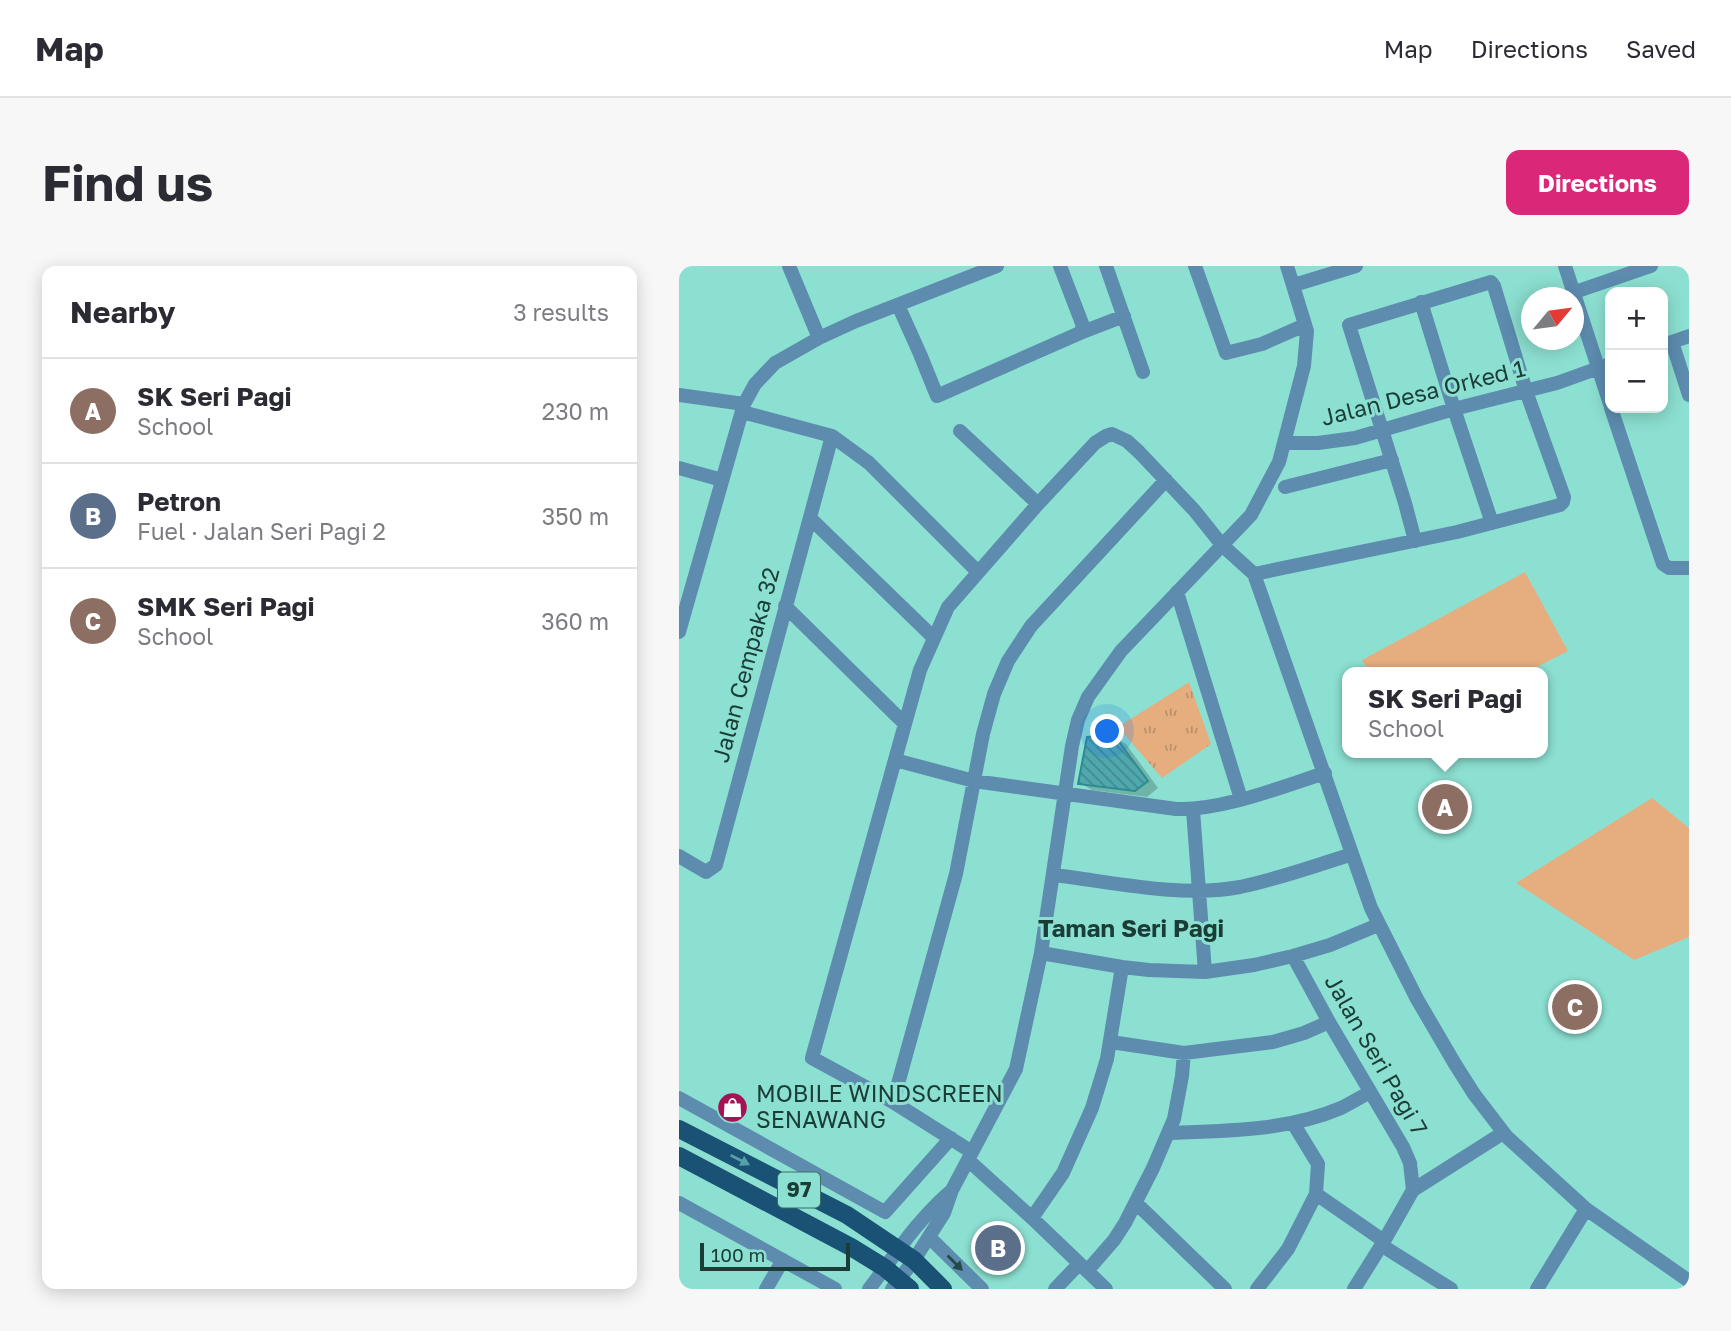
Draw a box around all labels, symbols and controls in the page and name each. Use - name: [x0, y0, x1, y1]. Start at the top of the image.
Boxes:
- text: Map: [35, 29, 104, 68]
- text: Map: [1384, 34, 1433, 63]
- text: Directions: [1471, 34, 1588, 63]
- text: Saved: [1626, 34, 1696, 63]
- button: Directions: [1506, 150, 1689, 215]
- text: Find us: [42, 153, 213, 212]
- north arrow: [1521, 287, 1584, 350]
- map controls: [1605, 287, 1668, 413]
- button: +: [1605, 287, 1668, 350]
- text: Nearby: [70, 294, 175, 330]
- text: 3 results: [513, 298, 609, 326]
- button: −: [1605, 350, 1668, 413]
- street label: Jalan Desa Orked 1: [1318, 353, 1528, 431]
- text: SK Seri Pagi: [137, 381, 292, 412]
- text: A: [85, 397, 101, 425]
- text: 230 m: [542, 397, 609, 425]
- text: School: [137, 412, 213, 440]
- text: Petron: [137, 486, 221, 517]
- text: B: [85, 502, 101, 530]
- text: 350 m: [542, 502, 609, 530]
- text: Fuel · Jalan Seri Pagi 2: [137, 517, 386, 545]
- street label: Jalan Cempaka 32: [706, 564, 785, 765]
- text: SMK Seri Pagi: [137, 591, 315, 622]
- text: C: [85, 607, 101, 635]
- text: 360 m: [541, 607, 609, 635]
- text: School: [137, 622, 213, 650]
- popup: [1342, 667, 1548, 758]
- text: SK Seri Pagi: [1368, 683, 1522, 714]
- your location: [1090, 714, 1124, 748]
- text: School: [1368, 714, 1444, 742]
- pin: A: [1422, 781, 1468, 833]
- district label: Taman Seri Pagi: [1038, 913, 1224, 942]
- street label: Jalan Seri Pagi 7: [1319, 969, 1434, 1140]
- pin: C: [1552, 981, 1598, 1033]
- place label: MOBILE WINDSCREEN SENAWANG: [756, 1079, 1003, 1133]
- shop icon: MOBILE WINDSCREEN SENAWANG: [716, 1090, 750, 1124]
- one-way arrow: [730, 1155, 750, 1166]
- road number: 97: [778, 1172, 820, 1208]
- pin: B: [975, 1222, 1021, 1274]
- scale bar: [700, 1240, 851, 1272]
- text: 100 m: [711, 1243, 765, 1266]
- one-way arrow: [947, 1255, 964, 1272]

